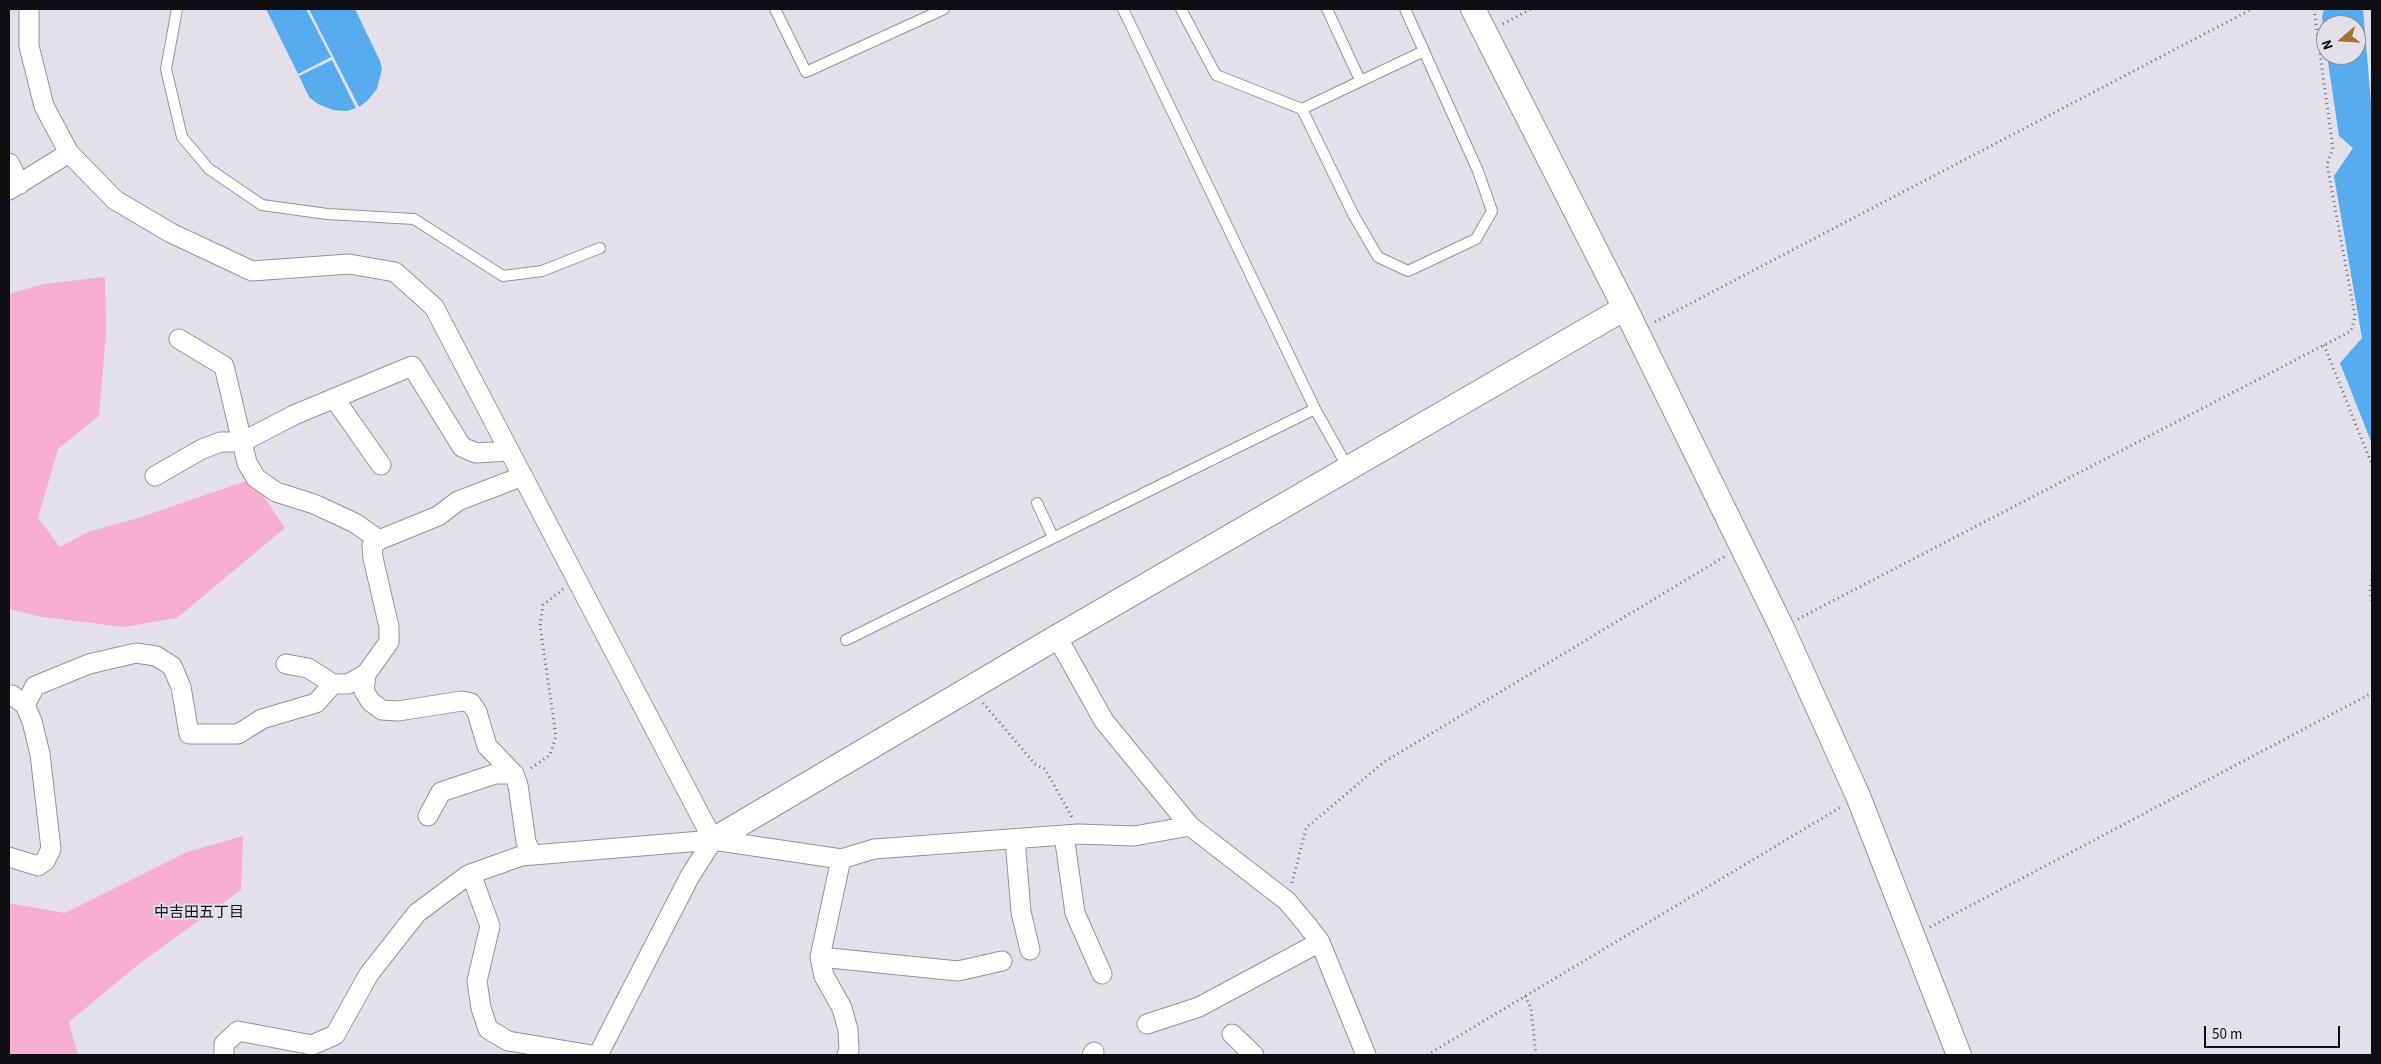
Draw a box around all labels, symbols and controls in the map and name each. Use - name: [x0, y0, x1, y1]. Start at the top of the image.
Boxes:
- north arrow: [2316, 15, 2366, 65]
- text: N: [2317, 37, 2339, 52]
- district label: 中吉田五丁目: [154, 905, 244, 923]
- scale bar: [2206, 1016, 2342, 1048]
- text: 50 m: [2212, 1024, 2242, 1045]

